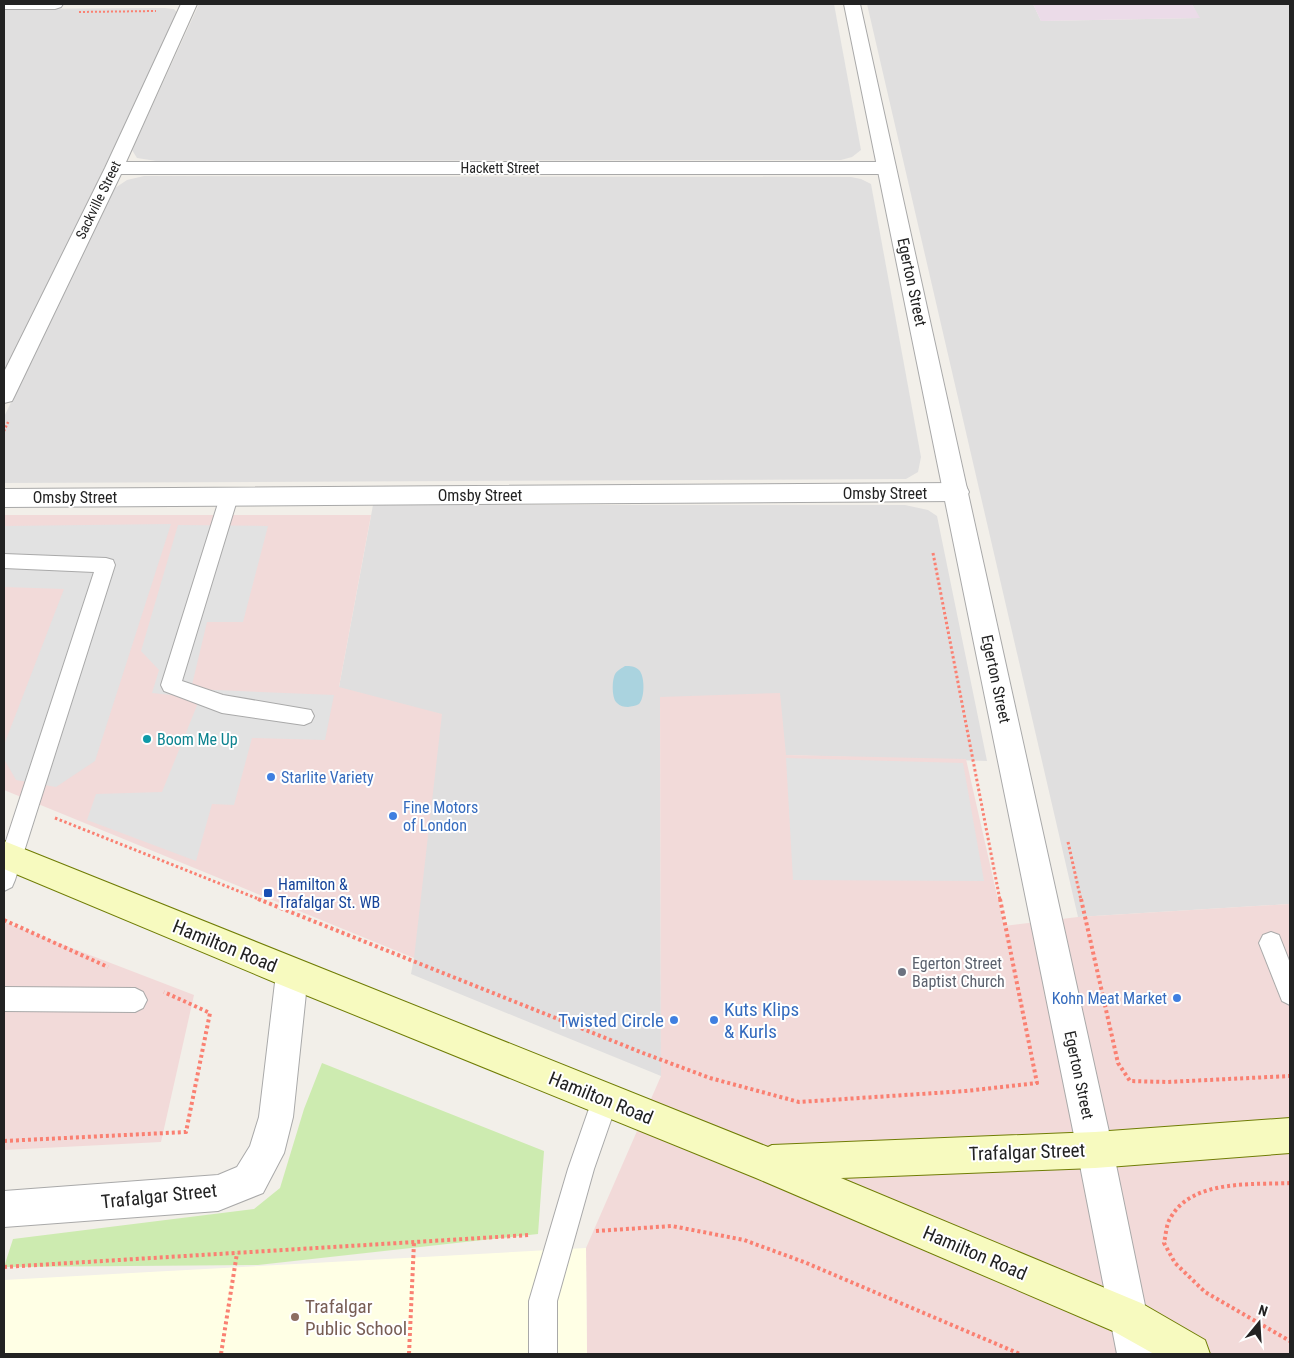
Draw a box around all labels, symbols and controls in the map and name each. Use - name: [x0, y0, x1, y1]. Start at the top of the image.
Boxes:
- street label: Sackville Street: [72, 158, 124, 242]
- street label: Hackett Street: [461, 160, 539, 176]
- street label: Egerton Street: [893, 236, 931, 328]
- street label: Omsby Street: [843, 484, 928, 503]
- street label: Omsby Street: [438, 486, 523, 505]
- street label: Omsby Street: [33, 488, 118, 507]
- street label: Egerton Street: [977, 633, 1015, 725]
- place label: Boom Me Up: [157, 730, 238, 749]
- marker: Boom Me Up: [141, 733, 153, 745]
- place label: Starlite Variety: [281, 768, 374, 787]
- marker: Starlite Variety: [265, 771, 277, 783]
- place label: Fine Motors of London: [403, 798, 478, 835]
- marker: Fine Motors of London: [387, 810, 399, 822]
- place label: Hamilton & Trafalgar St. WB: [278, 875, 380, 912]
- marker: Hamilton & Trafalgar St. WB: [262, 887, 274, 899]
- street label: Hamilton Road: [169, 915, 281, 977]
- place label: Egerton Street Baptist Church: [912, 954, 1005, 991]
- marker: Egerton Street Baptist Church: [896, 966, 908, 978]
- place label: Kohn Meat Market: [1052, 989, 1167, 1008]
- marker: Kohn Meat Market: [1171, 992, 1183, 1004]
- place label: Kuts Klips & Kurls: [724, 998, 799, 1043]
- place label: Twisted Circle: [558, 1009, 664, 1032]
- marker: Twisted Circle: [668, 1014, 680, 1026]
- marker: Kuts Klips & Kurls: [708, 1014, 720, 1026]
- street label: Egerton Street: [1060, 1029, 1098, 1121]
- street label: Hamilton Road: [545, 1067, 657, 1129]
- street label: Trafalgar Street: [968, 1138, 1086, 1166]
- street label: Trafalgar Street: [100, 1178, 218, 1214]
- street label: Hamilton Road: [920, 1221, 1030, 1285]
- place label: Trafalgar Public School: [305, 1295, 407, 1340]
- north arrow: [1234, 1298, 1284, 1348]
- text: N: [1256, 1302, 1270, 1320]
- marker: Trafalgar Public School: [289, 1311, 301, 1323]

